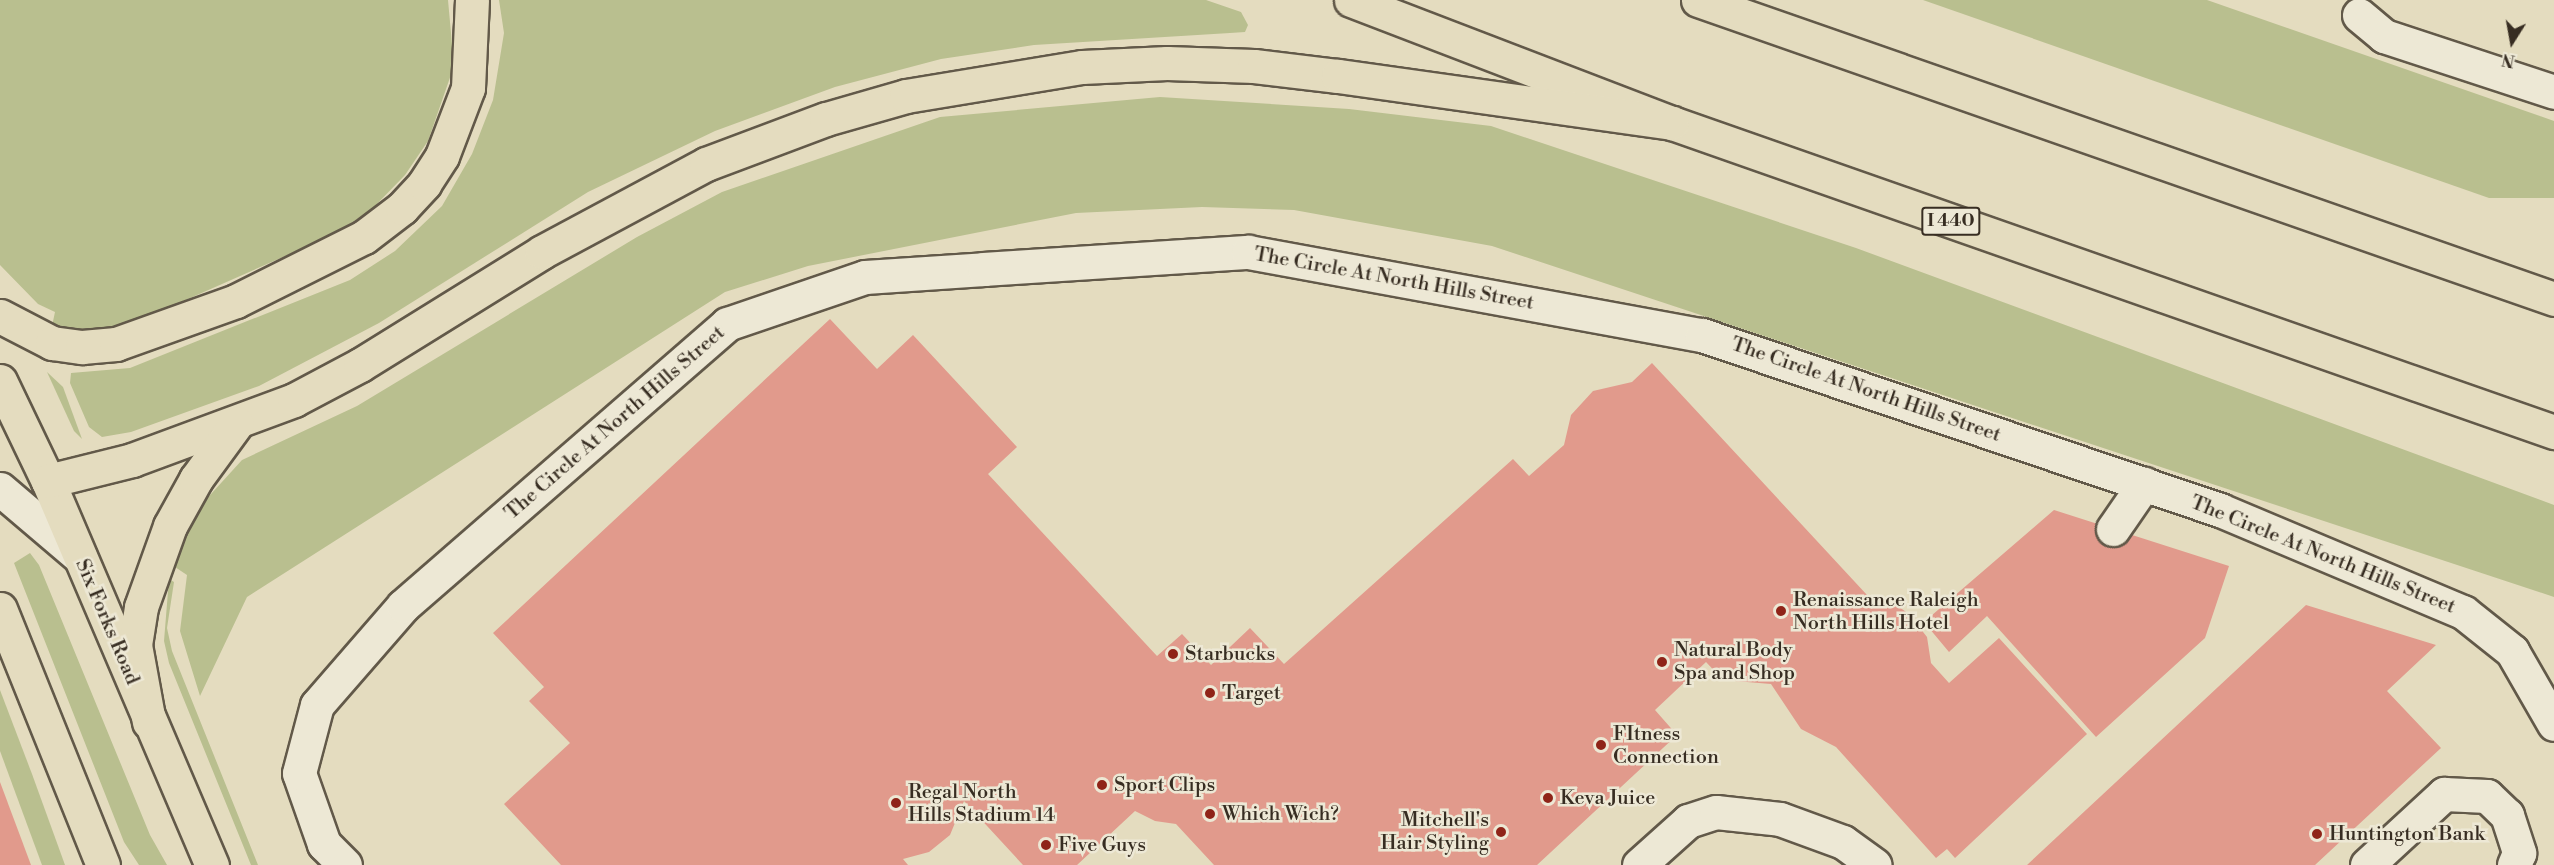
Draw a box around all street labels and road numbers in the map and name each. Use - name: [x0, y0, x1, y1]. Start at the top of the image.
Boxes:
- road number: I 440: [1921, 206, 1981, 236]
- street label: The Circle At North Hills Street: [1252, 243, 1536, 315]
- street label: The Circle At North Hills Street: [500, 321, 730, 525]
- street label: The Circle At North Hills Street: [1728, 332, 2004, 448]
- street label: The Circle At North Hills Street: [2187, 491, 2459, 619]
- street label: Six Forks Road: [70, 556, 144, 688]

